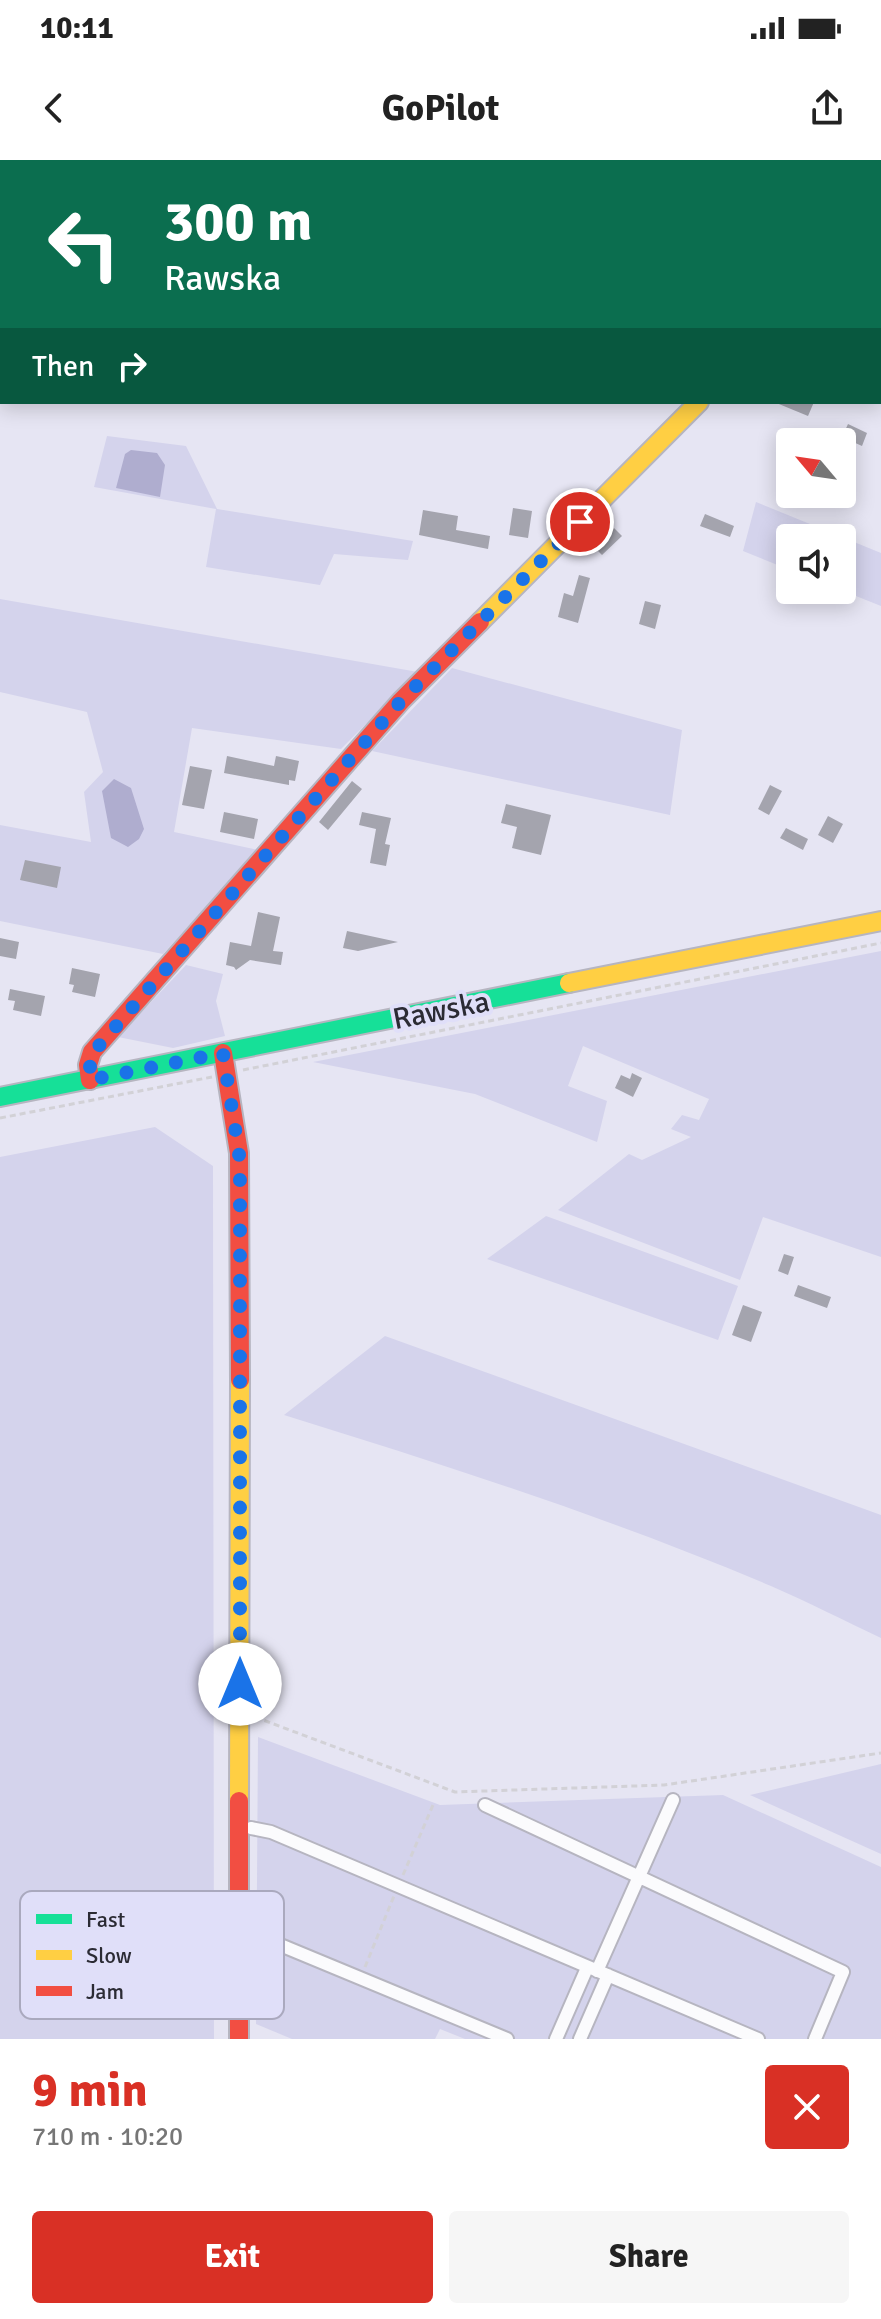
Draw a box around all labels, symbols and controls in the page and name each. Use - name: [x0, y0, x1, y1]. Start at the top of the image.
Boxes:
- text: 10:11: [40, 10, 114, 47]
- icon: back: [32, 86, 76, 130]
- text: GoPilot: [382, 86, 499, 131]
- icon: share: [805, 86, 849, 130]
- text: 300 m: [164, 187, 312, 256]
- icon: left: [32, 192, 136, 296]
- text: Rawska: [164, 256, 281, 301]
- icon: right: [110, 344, 154, 388]
- text: Then: [32, 348, 94, 385]
- north arrow: [776, 428, 856, 508]
- map controls: [776, 428, 856, 604]
- pin: [546, 488, 614, 556]
- icon: arrive: [558, 500, 602, 544]
- button: sound: [776, 524, 856, 604]
- street label: Rawska: [390, 983, 493, 1038]
- position arrow: [198, 1642, 282, 1726]
- legend: [20, 1891, 284, 2019]
- text: Fast: [86, 1906, 126, 1933]
- text: Slow: [86, 1942, 132, 1969]
- text: Jam: [86, 1978, 124, 2005]
- text: 9 min: [32, 2061, 148, 2120]
- button: close: [765, 2065, 849, 2149]
- text: 710 m · 10:20: [32, 2121, 183, 2153]
- button: Exit: [32, 2211, 433, 2303]
- button: Share: [449, 2211, 849, 2303]

